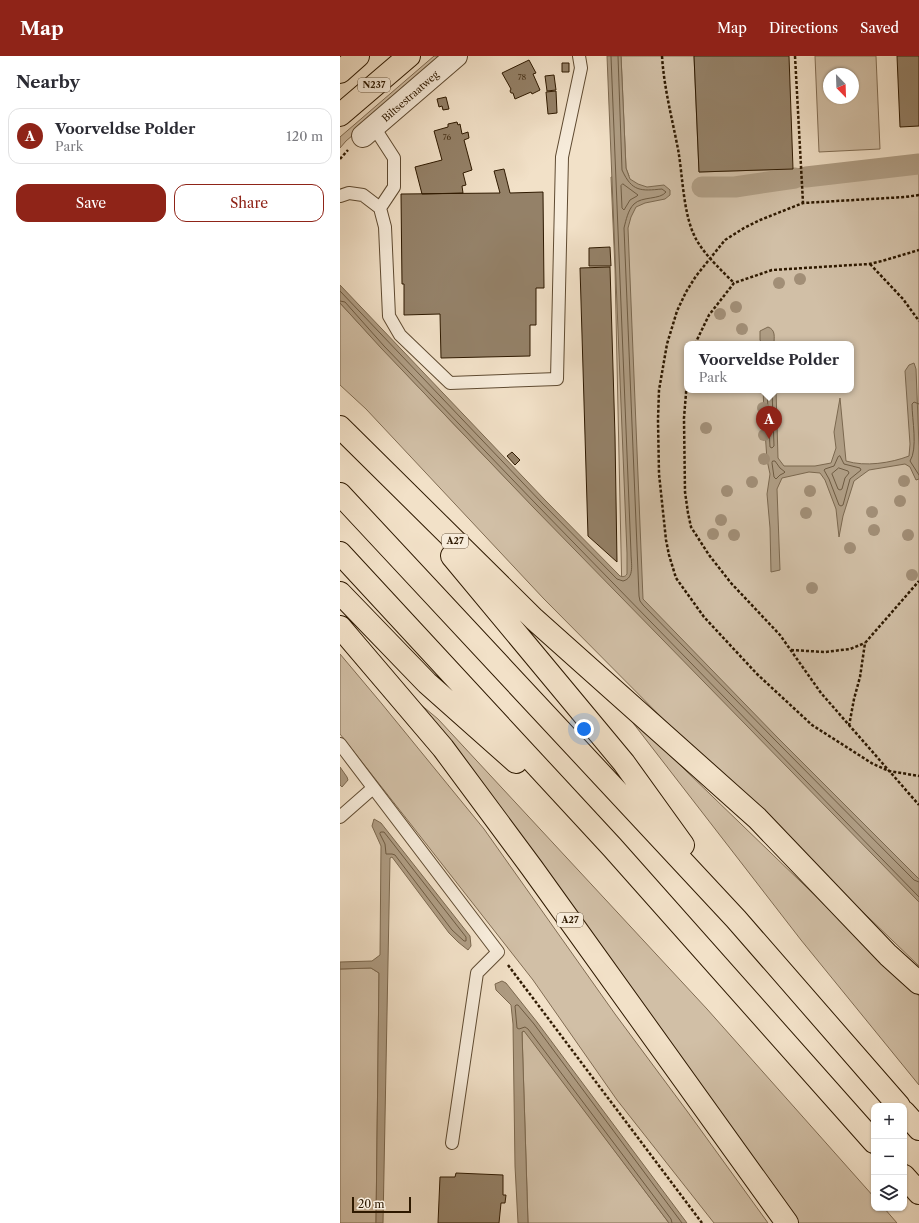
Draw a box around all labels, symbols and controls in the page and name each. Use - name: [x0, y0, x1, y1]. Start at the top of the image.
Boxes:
- text: Map: [20, 17, 64, 40]
- text: Map: [717, 19, 747, 37]
- text: Directions: [769, 19, 838, 37]
- text: Saved: [860, 19, 899, 37]
- street label: Biltsestraatweg: [379, 68, 442, 125]
- north arrow: [823, 68, 859, 104]
- text: Nearby: [16, 72, 80, 92]
- house number: 78: [518, 72, 527, 82]
- road number: N237: [358, 78, 390, 92]
- text: Voorveldse Polder: [55, 119, 195, 138]
- text: A: [25, 128, 35, 144]
- text: 120 m: [286, 128, 323, 144]
- house number: 76: [443, 132, 452, 142]
- text: Park: [55, 138, 83, 154]
- button: Save: [16, 184, 166, 222]
- button: Share: [174, 184, 324, 222]
- popup: [684, 341, 854, 393]
- text: Voorveldse Polder: [699, 350, 839, 369]
- text: Park: [699, 369, 727, 385]
- pin: A: [756, 406, 782, 439]
- road number: A27: [442, 534, 468, 548]
- your location: [574, 719, 594, 739]
- road number: A27: [557, 913, 583, 927]
- map controls: [871, 1103, 907, 1211]
- button: +: [871, 1103, 907, 1139]
- button: −: [871, 1139, 907, 1175]
- button: layers: [871, 1175, 907, 1211]
- scale bar: [352, 1195, 411, 1214]
- text: 20 m: [358, 1197, 384, 1211]

